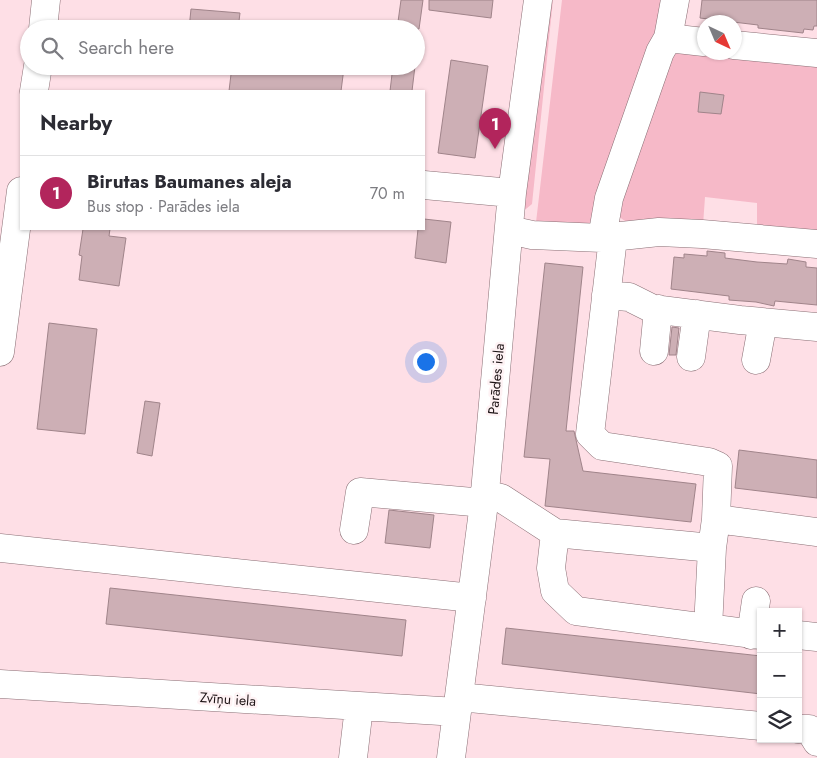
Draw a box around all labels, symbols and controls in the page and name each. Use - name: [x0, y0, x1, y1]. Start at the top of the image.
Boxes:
- north arrow: [697, 15, 742, 60]
- search box: [20, 20, 425, 75]
- icon: search: [38, 34, 66, 62]
- text: Search here: [78, 34, 174, 61]
- text: Nearby: [40, 108, 112, 138]
- pin: 1: [479, 108, 511, 149]
- text: Birutas Baumanes aleja: [87, 168, 292, 195]
- text: 1: [52, 182, 60, 205]
- text: 70 m: [370, 182, 405, 205]
- text: Bus stop · Parādes iela: [87, 195, 240, 218]
- street label: Parādes iela: [483, 343, 509, 415]
- your location: [413, 349, 439, 375]
- map controls: [757, 608, 802, 743]
- button: +: [757, 608, 802, 653]
- button: −: [757, 653, 802, 698]
- street label: Zvīņu iela: [199, 687, 257, 712]
- button: layers: [757, 698, 802, 743]

